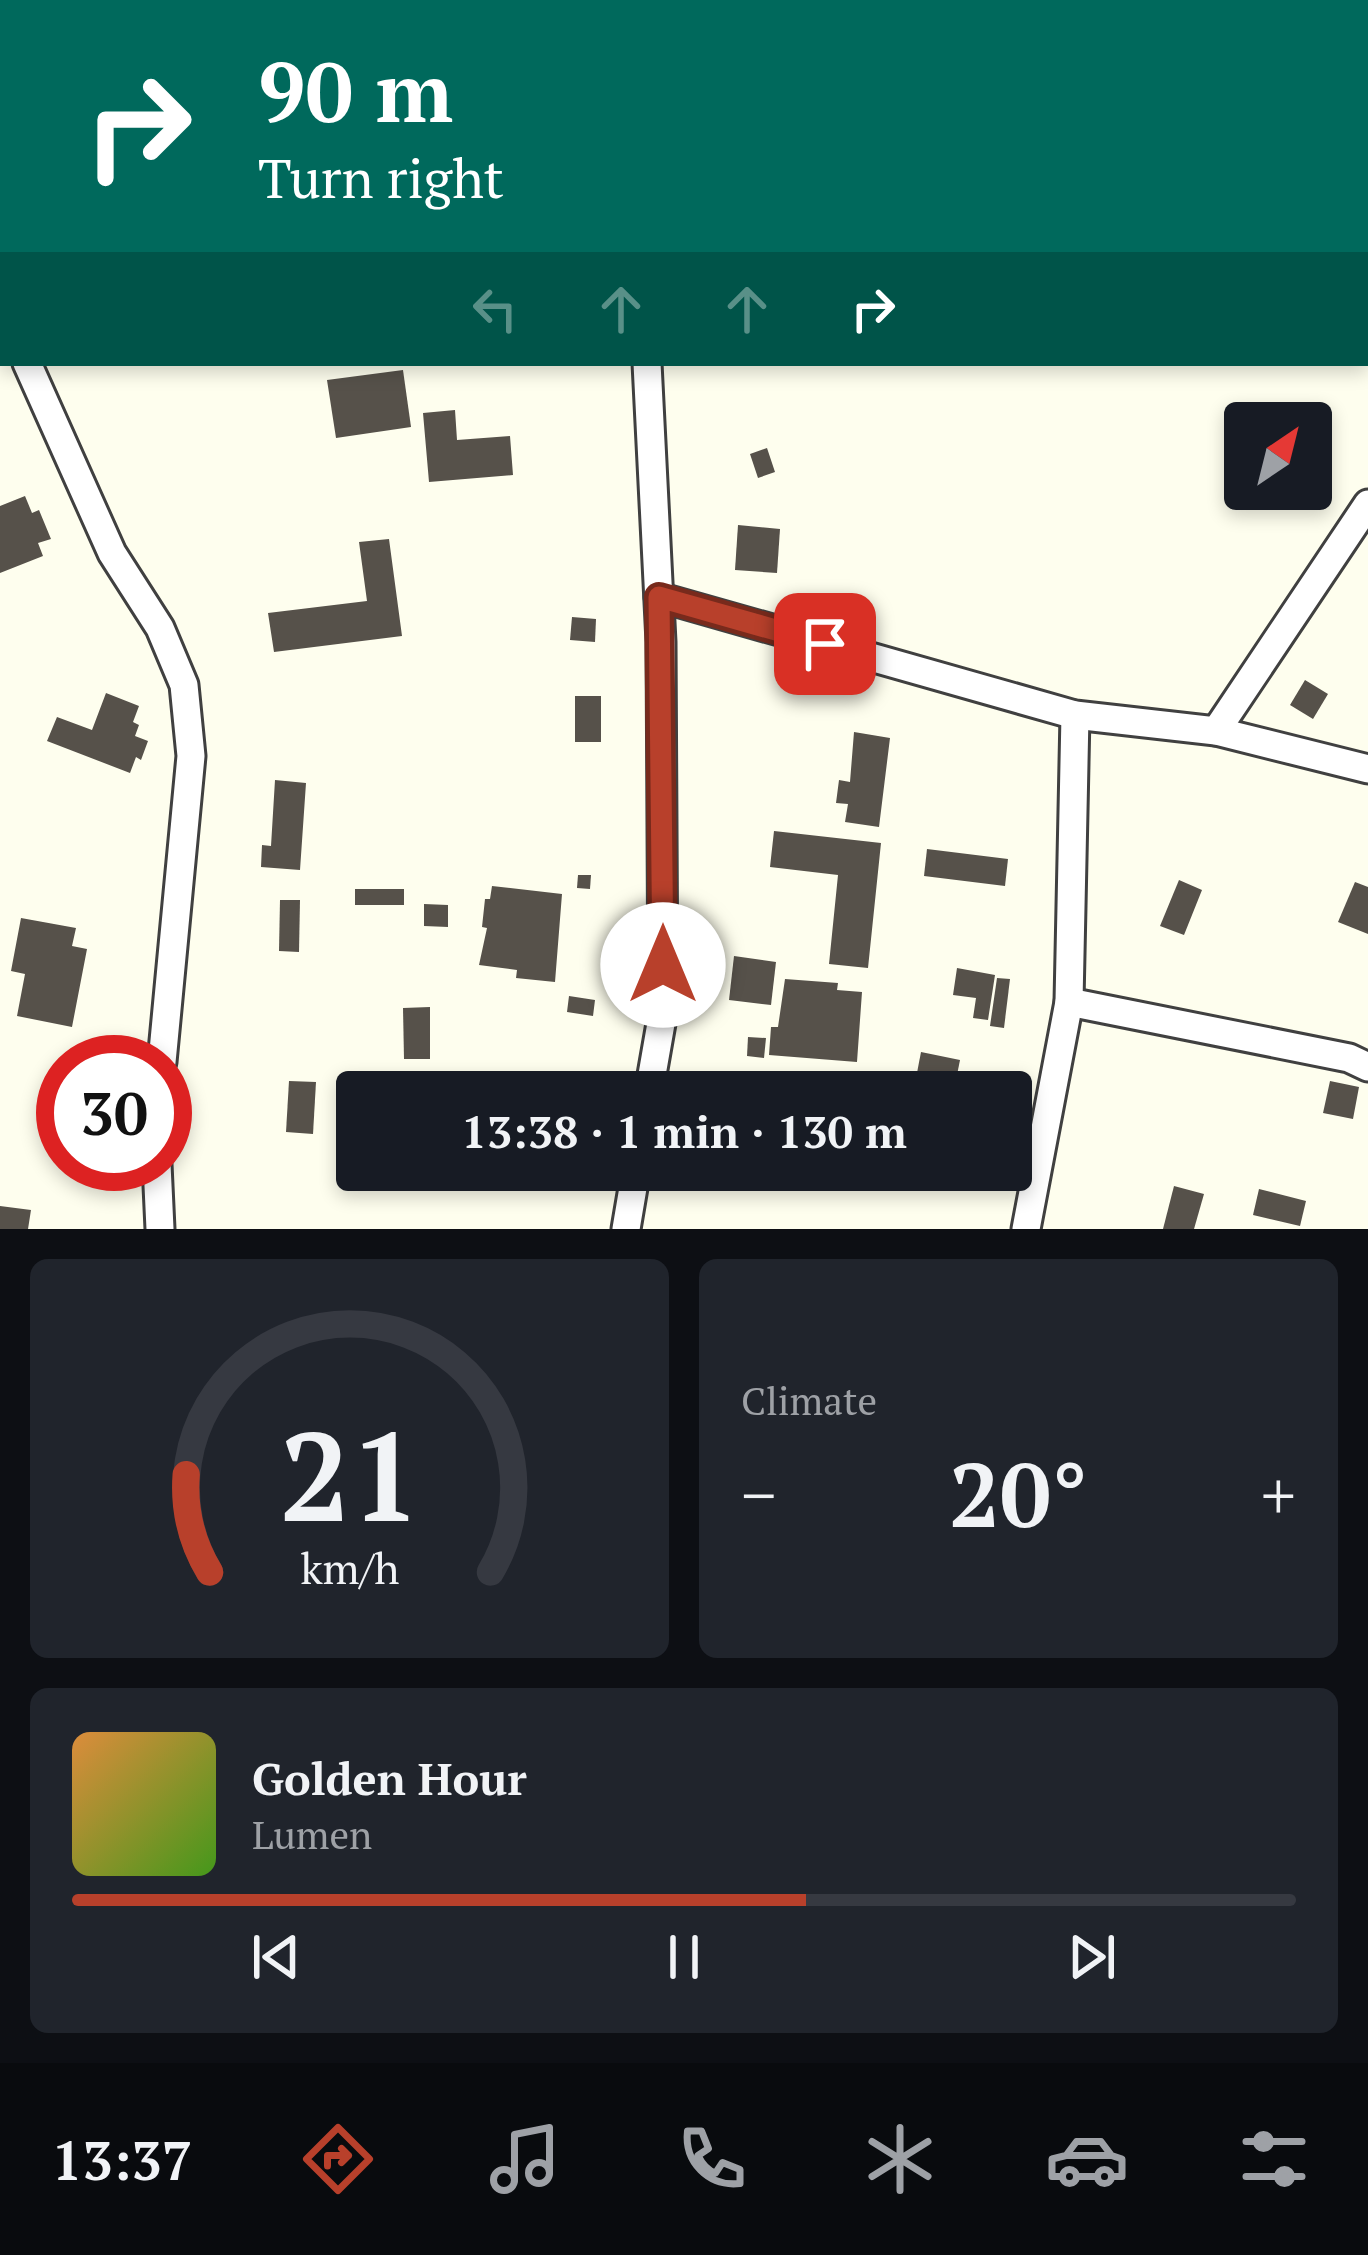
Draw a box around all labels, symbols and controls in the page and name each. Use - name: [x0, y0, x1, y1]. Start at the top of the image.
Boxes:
- text: 90 m: [258, 35, 453, 146]
- icon: right: [60, 48, 216, 204]
- text: Turn right: [258, 142, 504, 213]
- icon: left: [462, 276, 528, 342]
- icon: ahead: [588, 276, 654, 342]
- icon: ahead: [714, 276, 780, 342]
- icon: right: [840, 276, 906, 342]
- north arrow: [1224, 402, 1332, 510]
- map controls: [1224, 402, 1332, 510]
- pin: [774, 593, 876, 695]
- icon: arrive: [792, 611, 858, 677]
- position arrow: [600, 902, 726, 1028]
- speed limit sign: 30: [36, 1035, 192, 1191]
- text: 13:38 · 1 min · 130 m: [461, 1101, 907, 1161]
- text: Climate: [741, 1374, 877, 1426]
- text: 21: [279, 1391, 420, 1557]
- text: 20°: [949, 1433, 1088, 1553]
- text: −: [741, 1450, 776, 1538]
- text: +: [1261, 1450, 1296, 1538]
- text: km/h: [300, 1538, 399, 1595]
- text: Golden Hour: [252, 1748, 527, 1808]
- text: Lumen: [252, 1808, 372, 1860]
- icon: previous: [243, 1924, 309, 1990]
- icon: pause: [651, 1924, 717, 1990]
- icon: next: [1059, 1924, 1125, 1990]
- icon: directions: [296, 2117, 380, 2201]
- icon: music: [483, 2117, 567, 2201]
- icon: phone: [670, 2117, 754, 2201]
- icon: climate: [858, 2117, 942, 2201]
- icon: car: [1045, 2117, 1129, 2201]
- icon: filters: [1232, 2117, 1316, 2201]
- text: 13:37: [52, 2124, 192, 2195]

